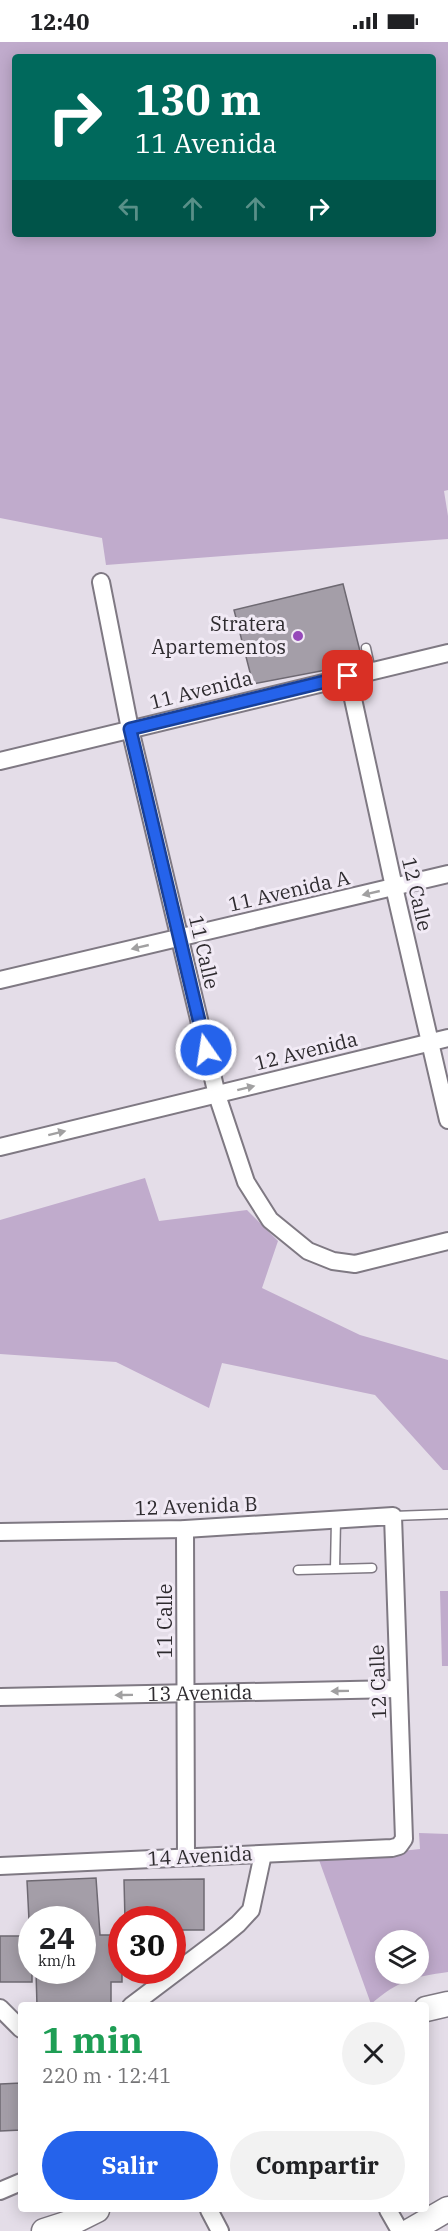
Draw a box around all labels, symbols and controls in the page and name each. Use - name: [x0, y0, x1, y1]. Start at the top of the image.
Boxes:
- text: 12:40: [30, 7, 89, 36]
- text: 130 m: [135, 72, 261, 127]
- icon: right: [36, 78, 114, 156]
- text: 11 Avenida: [135, 125, 277, 160]
- icon: left: [113, 192, 146, 225]
- icon: ahead: [176, 192, 209, 225]
- icon: ahead: [239, 192, 272, 225]
- icon: right: [302, 192, 335, 225]
- place label: Stratera Apartementos: [152, 610, 286, 660]
- marker: Stratera Apartementos: [291, 629, 305, 643]
- pin: [322, 650, 373, 701]
- icon: arrive: [331, 659, 364, 692]
- street label: 11 Avenida: [147, 664, 255, 715]
- street label: 12 Calle: [396, 854, 439, 933]
- street label: 11 Avenida A: [226, 863, 352, 918]
- one-way arrow: [361, 888, 380, 898]
- street label: 11 Calle: [183, 912, 226, 991]
- one-way arrow: [131, 943, 149, 953]
- position arrow: [174, 1018, 238, 1082]
- street label: 12 Avenida: [252, 1025, 360, 1076]
- one-way arrow: [237, 1082, 256, 1092]
- one-way arrow: [48, 1128, 66, 1138]
- street label: 12 Avenida B: [134, 1490, 258, 1521]
- street label: 11 Calle: [151, 1583, 178, 1659]
- street label: 12 Calle: [363, 1644, 392, 1720]
- street label: 13 Avenida: [147, 1678, 253, 1707]
- one-way arrow: [330, 1686, 349, 1695]
- one-way arrow: [114, 1690, 133, 1699]
- street label: 14 Avenida: [147, 1839, 253, 1872]
- speed limit sign: 30: [108, 1906, 186, 1984]
- text: 24: [39, 1918, 75, 1957]
- map controls: [375, 1930, 429, 1984]
- button: layers: [375, 1930, 429, 1984]
- text: km/h: [38, 1951, 76, 1970]
- text: 1 min: [42, 2016, 143, 2063]
- button: close: [342, 2022, 405, 2085]
- text: 220 m · 12:41: [42, 2062, 171, 2089]
- button: Salir: [42, 2131, 218, 2200]
- button: Compartir: [230, 2131, 405, 2200]

